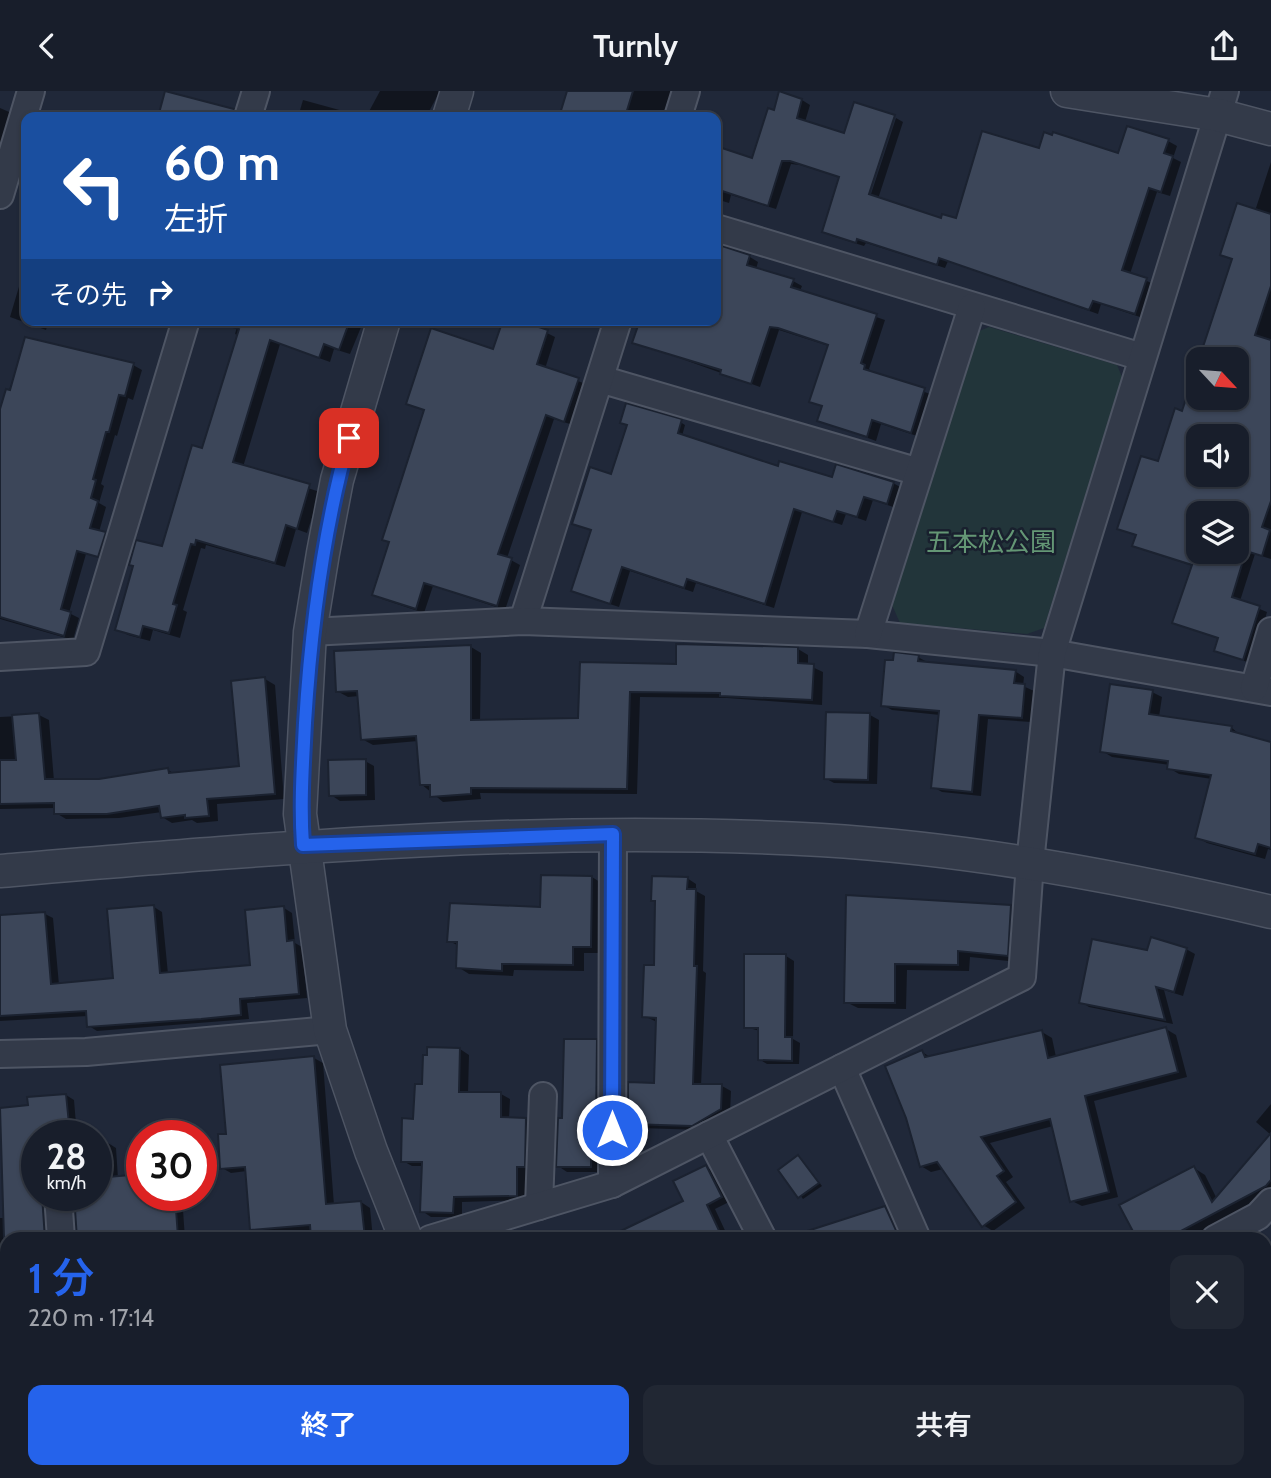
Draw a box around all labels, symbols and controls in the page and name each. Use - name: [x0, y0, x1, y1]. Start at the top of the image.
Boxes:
- text: Turnly: [593, 26, 678, 65]
- icon: back: [28, 27, 66, 65]
- icon: share: [1205, 27, 1243, 65]
- text: 60 m: [164, 133, 280, 192]
- icon: left: [49, 140, 140, 231]
- text: 左折: [164, 199, 228, 238]
- icon: right: [141, 273, 179, 311]
- text: その先: [49, 279, 127, 311]
- north arrow: [1186, 347, 1250, 409]
- map controls: [1186, 347, 1249, 564]
- pin: [319, 408, 379, 468]
- icon: arrive: [330, 419, 368, 457]
- button: sound: [1186, 424, 1249, 487]
- button: layers: [1186, 501, 1249, 564]
- park label: 五本松公園: [926, 526, 1056, 558]
- position arrow: [575, 1093, 649, 1167]
- speed limit sign: 30: [126, 1120, 217, 1211]
- text: 28: [47, 1135, 86, 1178]
- text: km/h: [47, 1172, 86, 1194]
- text: 1 分: [28, 1252, 94, 1304]
- button: close: [1170, 1255, 1244, 1329]
- text: 220 m · 17:14: [28, 1304, 154, 1332]
- button: 終了: [28, 1385, 629, 1465]
- button: 共有: [643, 1385, 1244, 1465]

